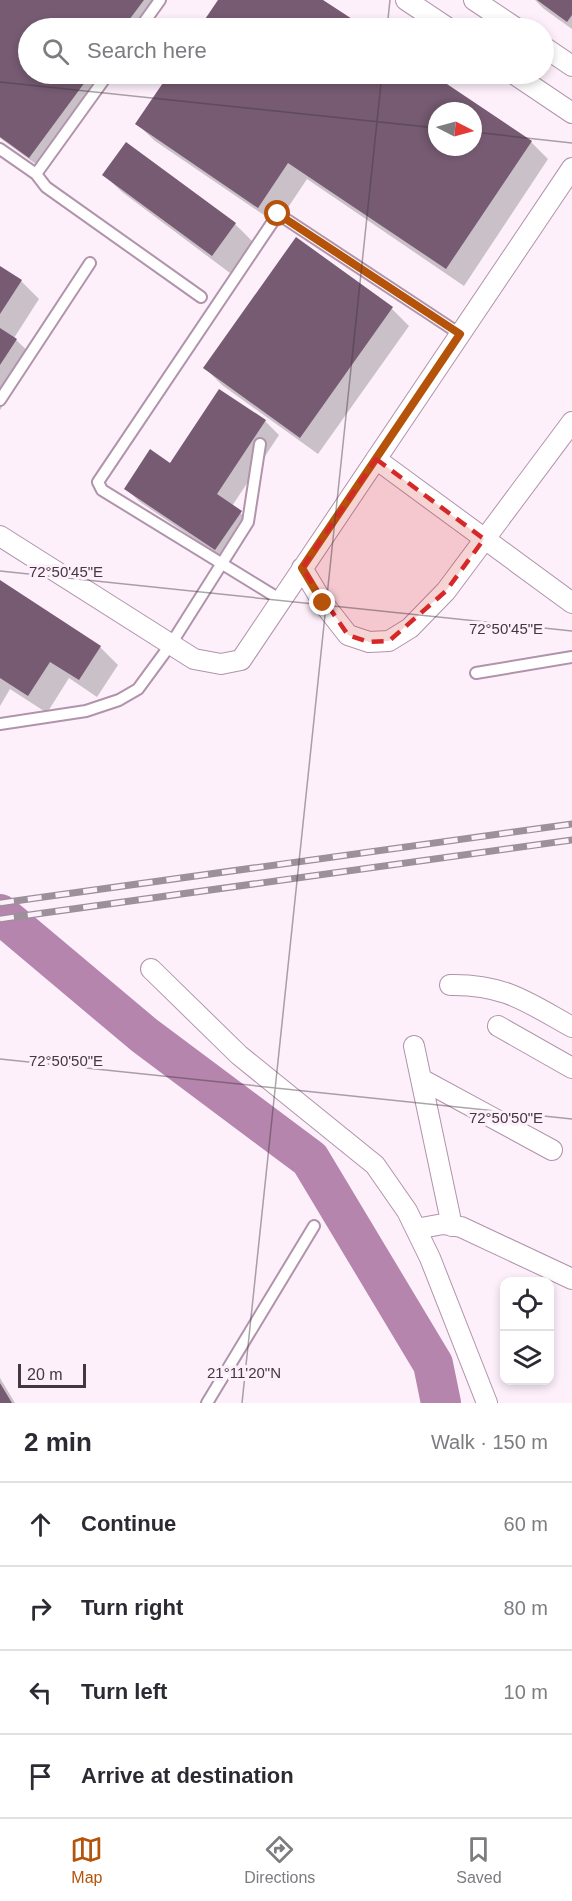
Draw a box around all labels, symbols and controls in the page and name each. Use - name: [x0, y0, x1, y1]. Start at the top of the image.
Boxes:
- search box: [18, 18, 554, 84]
- icon: search: [39, 35, 72, 68]
- text: Search here: [87, 38, 207, 63]
- north arrow: [428, 102, 482, 156]
- route start: [264, 200, 290, 226]
- text: 72°50'45"E: [29, 563, 103, 580]
- route end: [309, 589, 335, 615]
- text: 72°50'45"E: [469, 620, 543, 637]
- text: 72°50'50"E: [29, 1052, 103, 1069]
- text: 72°50'50"E: [469, 1109, 543, 1126]
- map controls: [500, 1277, 554, 1385]
- button: locate: [500, 1277, 554, 1331]
- button: layers: [500, 1331, 554, 1385]
- scale bar: [18, 1361, 86, 1388]
- text: 21°11'20"N: [207, 1364, 281, 1381]
- text: 20 m: [27, 1366, 63, 1383]
- text: 2 min: [24, 1427, 92, 1457]
- text: Walk · 150 m: [431, 1431, 548, 1453]
- icon: ahead: [24, 1508, 57, 1541]
- text: Continue: [81, 1511, 176, 1536]
- text: 60 m: [504, 1513, 548, 1535]
- icon: right: [24, 1592, 57, 1625]
- text: Turn right: [81, 1595, 183, 1620]
- text: 80 m: [504, 1597, 548, 1619]
- icon: left: [24, 1676, 57, 1709]
- text: Turn left: [81, 1679, 167, 1704]
- text: 10 m: [504, 1681, 548, 1703]
- icon: arrive: [24, 1760, 57, 1793]
- text: Arrive at destination: [81, 1763, 294, 1788]
- tab: Map: [70, 1833, 103, 1887]
- tab: Directions: [244, 1833, 315, 1887]
- tab: Saved: [456, 1833, 502, 1887]

